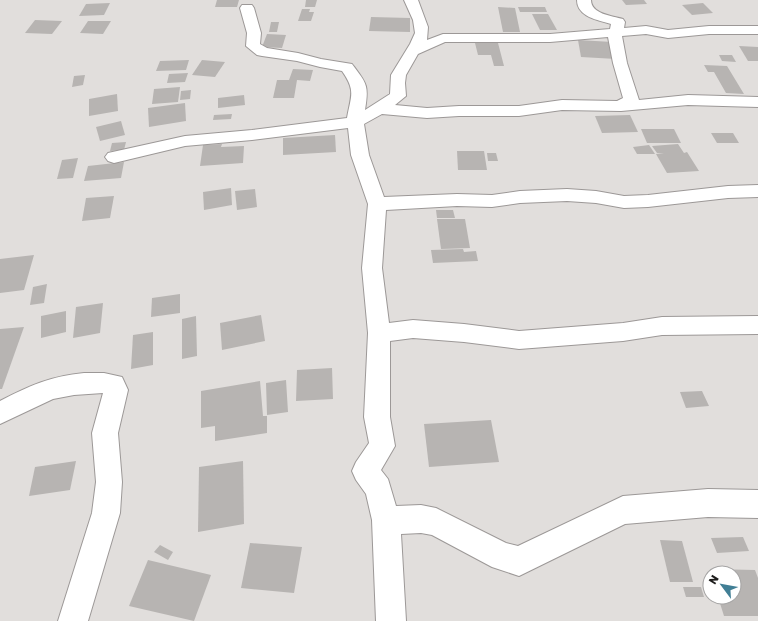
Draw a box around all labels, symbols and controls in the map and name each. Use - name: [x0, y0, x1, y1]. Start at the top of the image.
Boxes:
- north arrow: [702, 565, 742, 605]
- text: N: [705, 572, 721, 586]

